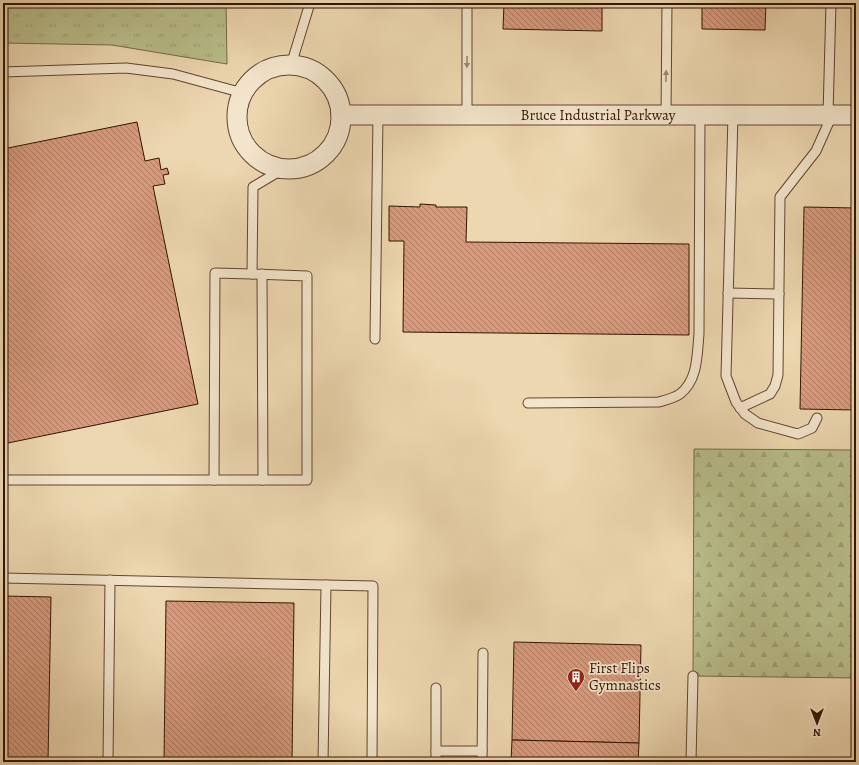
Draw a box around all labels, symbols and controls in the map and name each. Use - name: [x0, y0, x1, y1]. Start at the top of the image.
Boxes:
- one-way arrow: [464, 56, 471, 68]
- one-way arrow: [663, 69, 669, 82]
- street label: Bruce Industrial Parkway: [521, 105, 676, 125]
- place label: First Flips Gymnastics: [589, 658, 661, 695]
- building icon: First Flips Gymnastics: [566, 667, 586, 692]
- north arrow: [797, 703, 837, 743]
- text: N: [813, 725, 821, 740]

